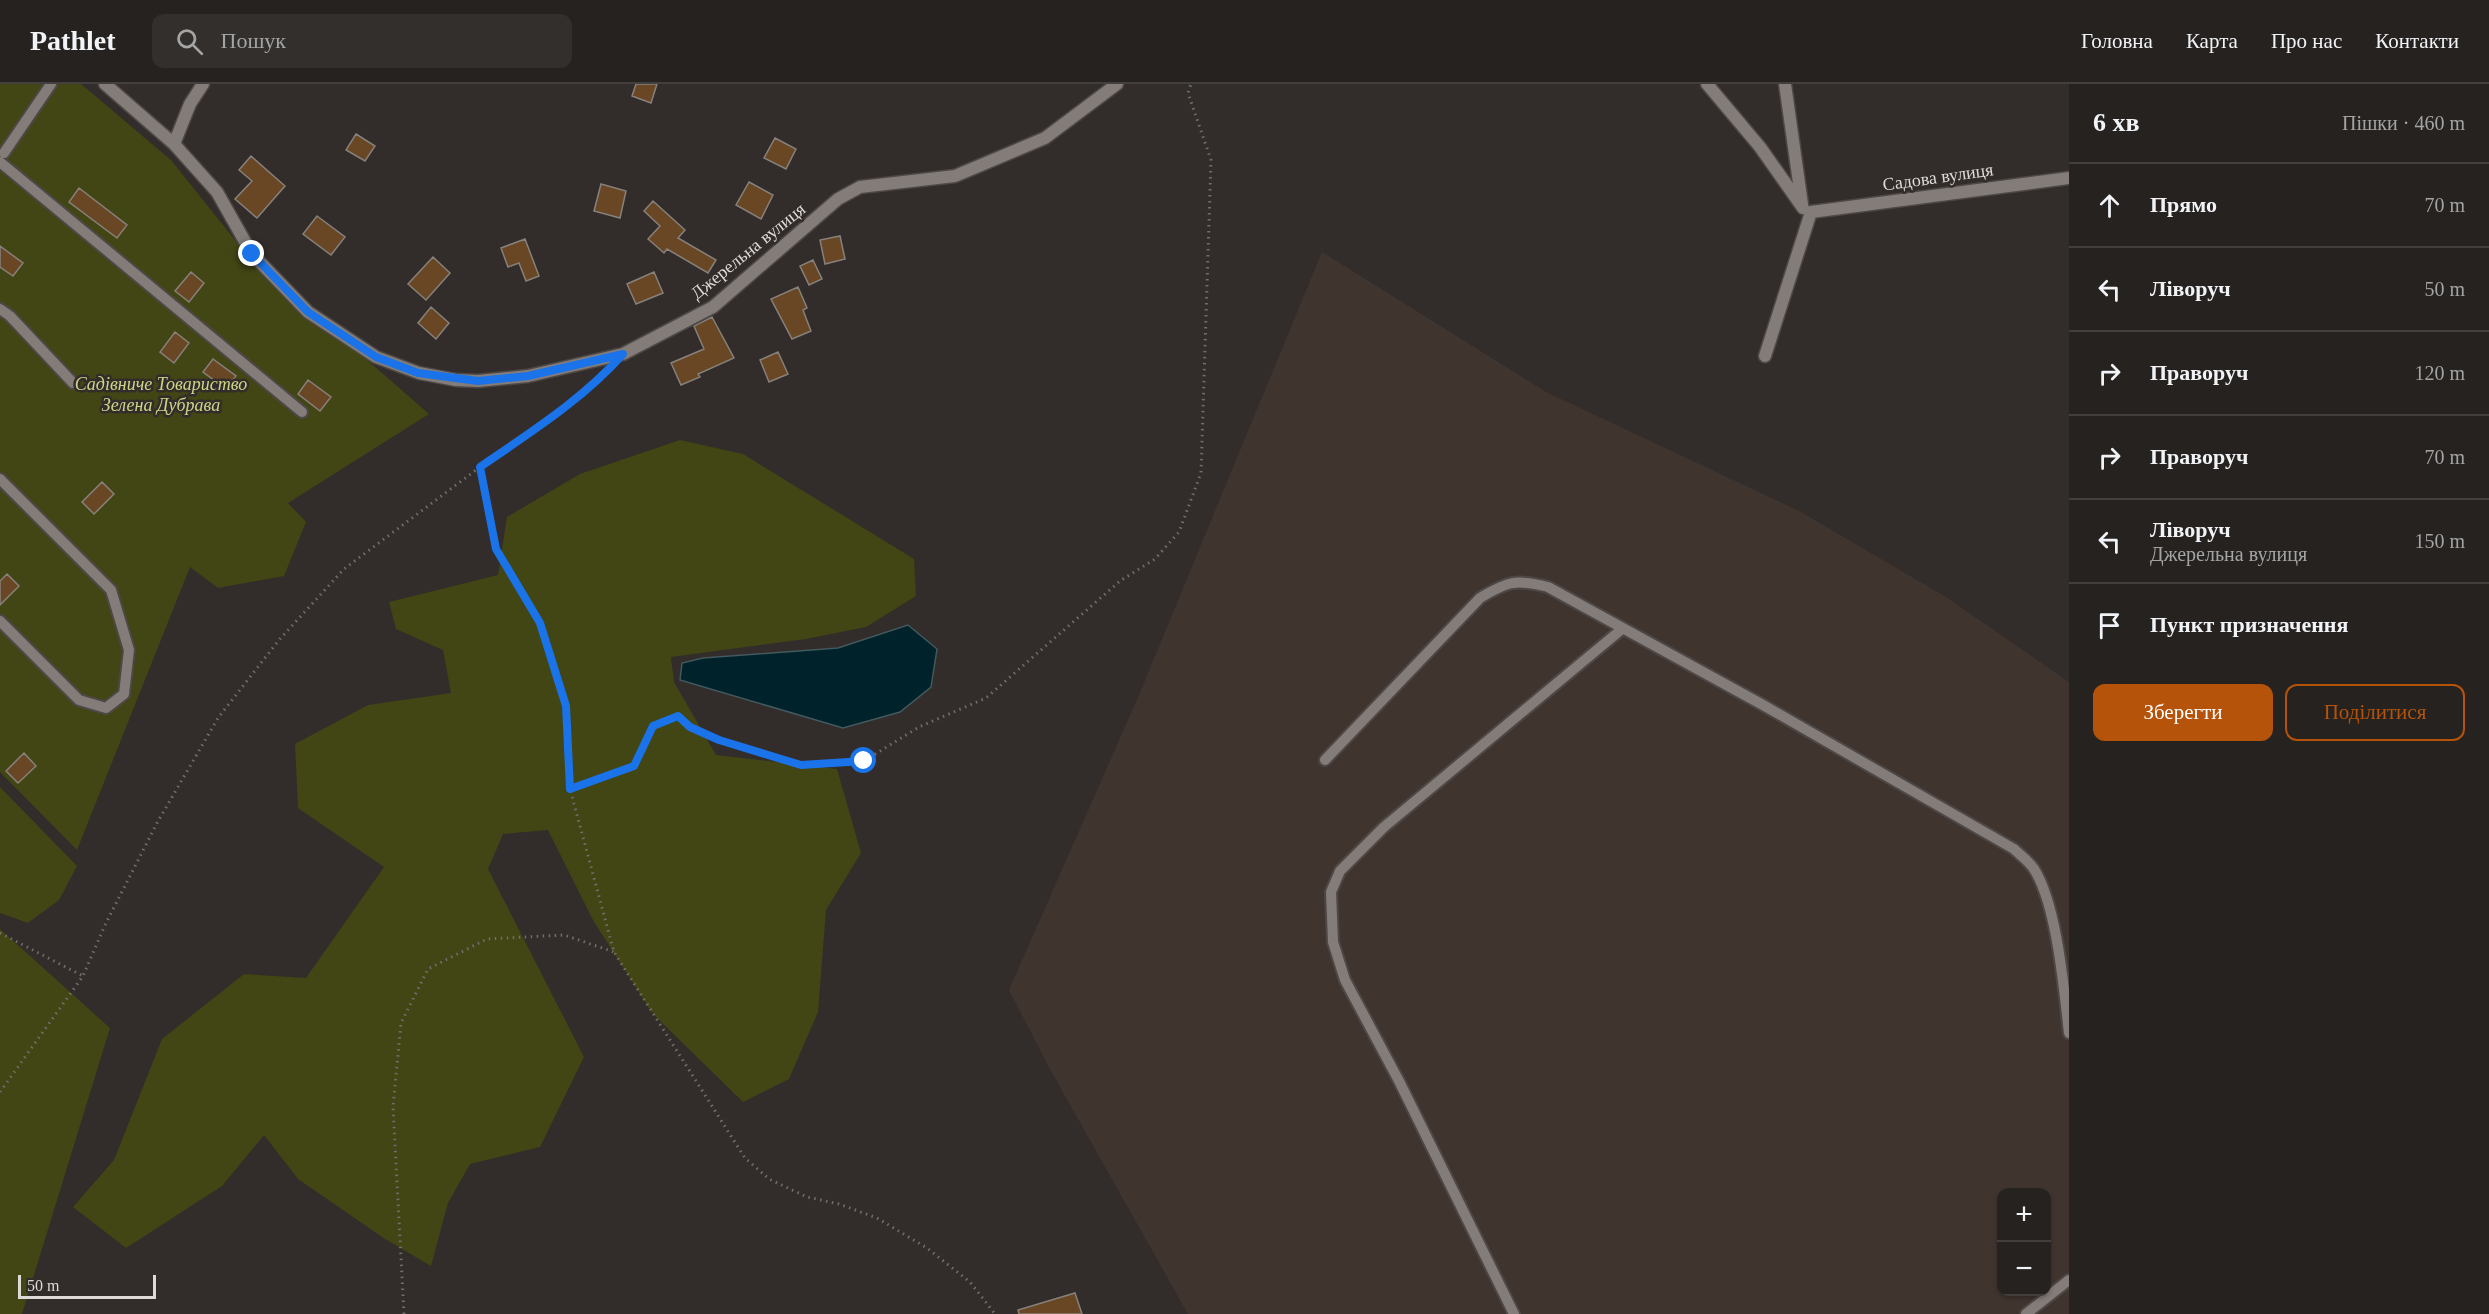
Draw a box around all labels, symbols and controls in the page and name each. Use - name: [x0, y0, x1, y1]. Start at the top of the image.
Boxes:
- search box: [152, 14, 572, 68]
- text: Pathlet: [30, 25, 116, 56]
- icon: search: [173, 25, 206, 58]
- text: Пошук: [221, 28, 286, 53]
- text: Головна: [2081, 29, 2153, 53]
- text: Карта: [2186, 29, 2238, 53]
- text: Про нас: [2271, 29, 2342, 53]
- text: Контакти: [2375, 29, 2459, 53]
- text: 6 хв: [2093, 108, 2140, 137]
- text: Пішки · 460 m: [2342, 112, 2465, 134]
- street label: Садова вулиця: [1881, 159, 1995, 195]
- icon: ahead: [2093, 189, 2126, 222]
- text: Прямо: [2150, 192, 2217, 217]
- text: 70 m: [2424, 194, 2465, 216]
- street label: Джерельна вулиця: [687, 199, 809, 303]
- route end: [238, 240, 264, 266]
- icon: left: [2093, 273, 2126, 306]
- text: Ліворуч: [2150, 276, 2231, 301]
- text: 50 m: [2424, 278, 2465, 300]
- icon: right: [2093, 357, 2126, 390]
- text: Праворуч: [2150, 360, 2248, 385]
- text: 120 m: [2414, 362, 2465, 384]
- park label: Садівниче Товариство Зелена Дубрава: [75, 374, 247, 415]
- icon: right: [2093, 441, 2126, 474]
- text: Праворуч: [2150, 444, 2248, 469]
- text: 70 m: [2424, 446, 2465, 468]
- text: Ліворуч: [2150, 517, 2231, 542]
- icon: left: [2093, 525, 2126, 558]
- text: 150 m: [2414, 530, 2465, 552]
- text: Джерельна вулиця: [2150, 543, 2307, 565]
- icon: arrive: [2093, 609, 2126, 642]
- text: Пункт призначення: [2150, 612, 2348, 637]
- button: Зберегти: [2093, 684, 2273, 741]
- button: Поділитися: [2285, 684, 2465, 741]
- route start: [850, 747, 876, 773]
- map controls: [1997, 1188, 2051, 1296]
- button: +: [1997, 1188, 2051, 1242]
- button: −: [1997, 1242, 2051, 1296]
- scale bar: [18, 1272, 156, 1300]
- text: 50 m: [27, 1277, 59, 1294]

